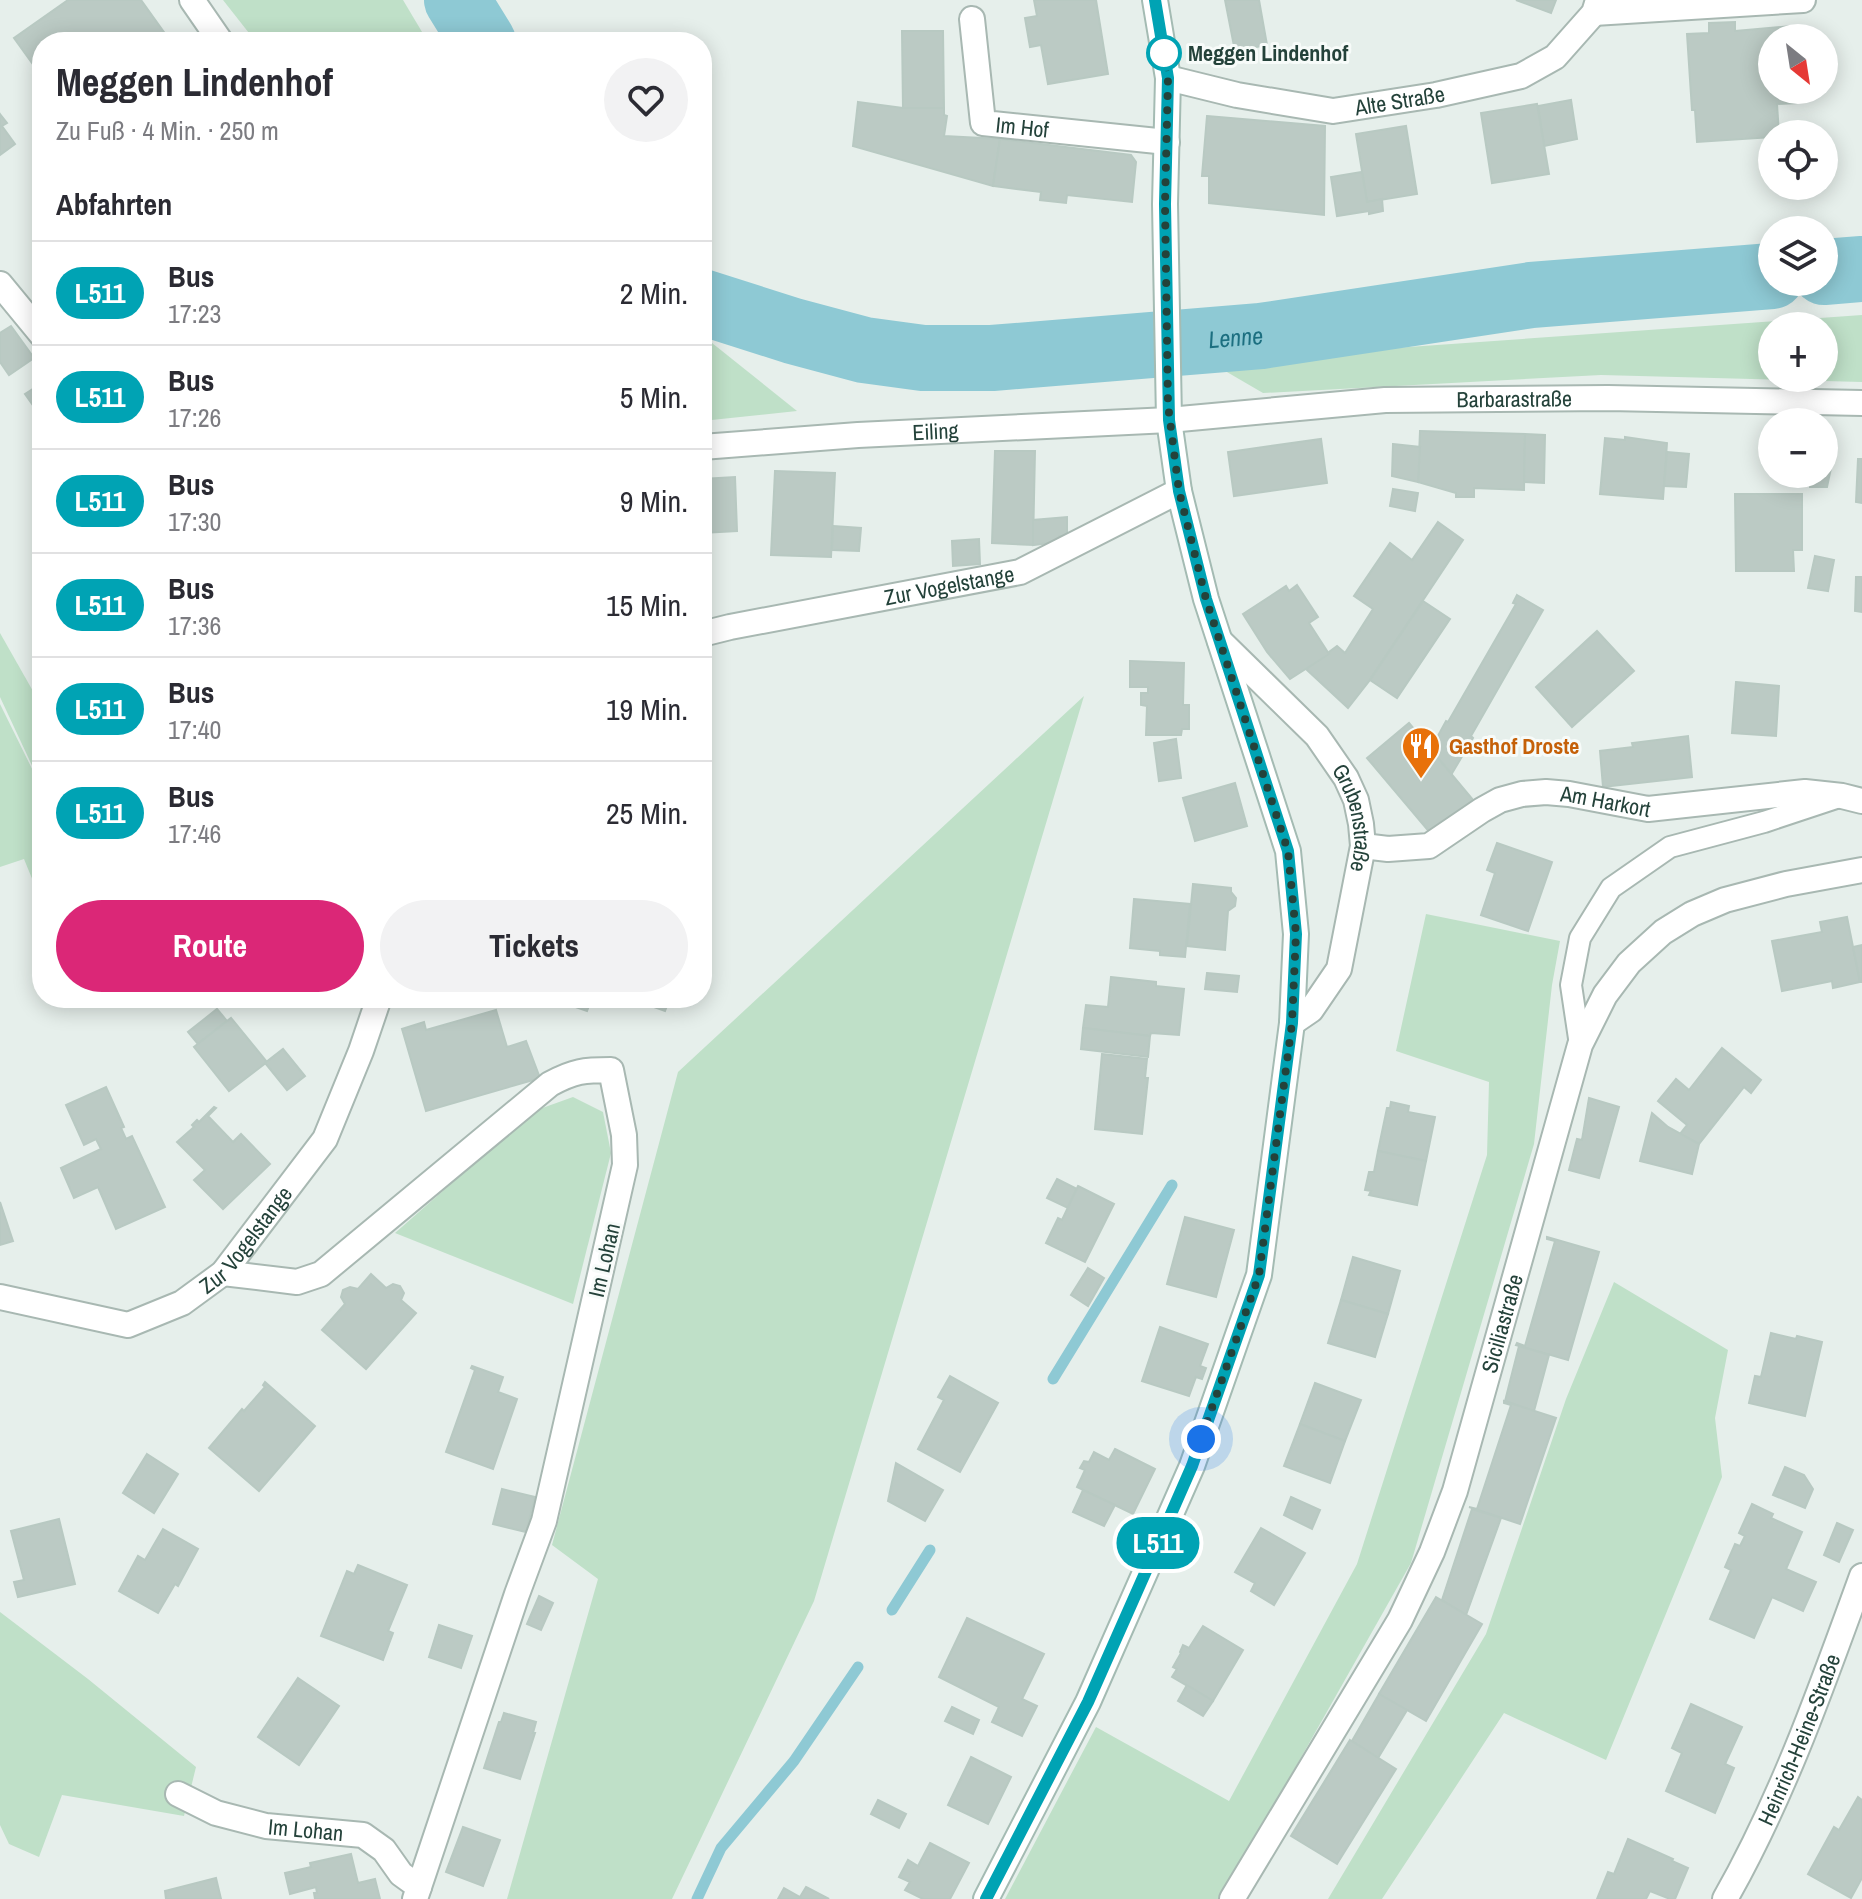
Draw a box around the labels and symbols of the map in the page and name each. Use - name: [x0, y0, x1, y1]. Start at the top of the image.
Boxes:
- north arrow: [1758, 24, 1838, 104]
- marker: Meggen Lindenhof: [1147, 36, 1181, 70]
- place label: Meggen Lindenhof: [1188, 38, 1348, 68]
- street label: Alte Straße: [1352, 78, 1448, 123]
- street label: Im Hof: [994, 109, 1051, 145]
- water label: Lenne: [1207, 319, 1264, 355]
- street label: Barbarastraße: [1456, 383, 1572, 414]
- street label: Eiling: [912, 415, 959, 447]
- street label: Zur Vogelstange: [882, 558, 1017, 612]
- restaurant icon: Gasthof Droste: [1400, 725, 1442, 780]
- place label: Gasthof Droste: [1449, 731, 1579, 761]
- street label: Grubenstraße: [1325, 758, 1379, 875]
- street label: Am Harkort: [1558, 778, 1653, 824]
- street label: Zur Vogelstange: [193, 1180, 299, 1300]
- street label: Im Lohan: [581, 1220, 627, 1300]
- street label: Siciliastraße: [1474, 1271, 1530, 1376]
- your location: [1181, 1419, 1221, 1459]
- line badge: L511: [1102, 1517, 1214, 1569]
- street label: Heinrich-Heine-Straße: [1750, 1650, 1847, 1830]
- street label: Im Lohan: [267, 1811, 345, 1848]

